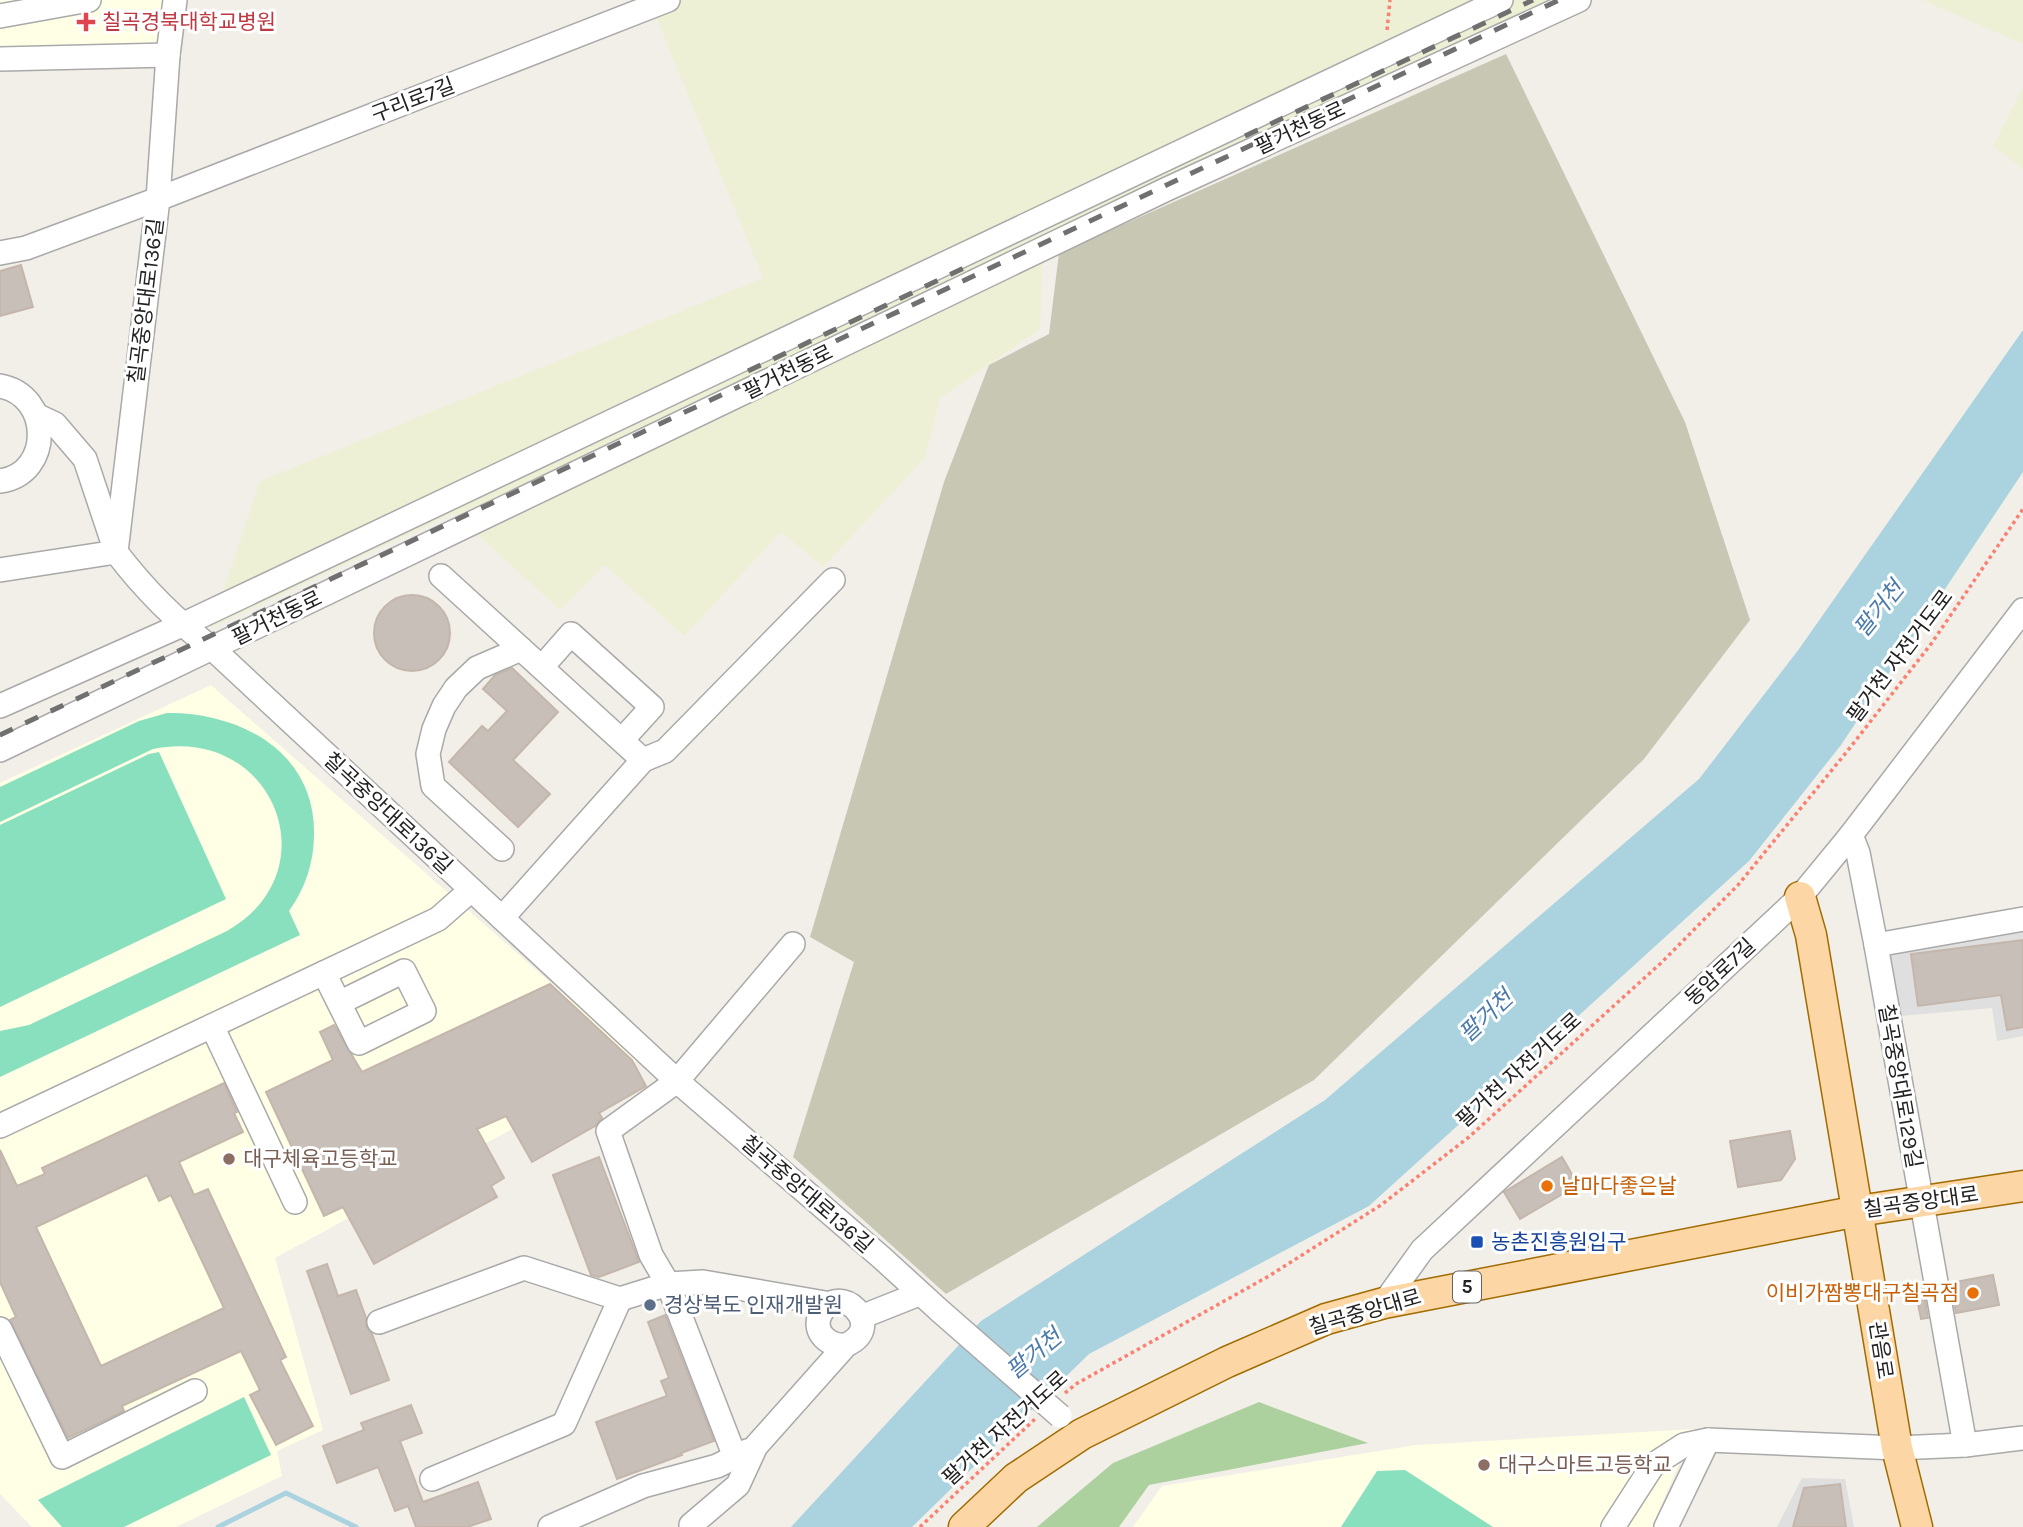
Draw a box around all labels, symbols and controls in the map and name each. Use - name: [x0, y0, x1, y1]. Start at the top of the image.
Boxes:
- place label: 칠곡경북대학교병원: [102, 10, 276, 34]
- marker: 칠곡경북대학교병원: [76, 12, 96, 32]
- street label: 구리로7길: [368, 73, 458, 127]
- street label: 팔거천동로: [1251, 97, 1349, 159]
- street label: 칠곡중앙대로136길: [124, 217, 168, 385]
- street label: 팔거천동로: [739, 340, 837, 404]
- water label: 팔거천: [1849, 574, 1911, 642]
- street label: 팔거천 자전거도로: [1842, 585, 1958, 727]
- street label: 팔거천동로: [228, 586, 326, 650]
- street label: 칠곡중앙대로136길: [319, 747, 457, 879]
- street label: 동암로7길: [1680, 934, 1760, 1010]
- water label: 팔거천: [1454, 983, 1520, 1048]
- street label: 칠곡중앙대로129길: [1874, 1002, 1926, 1170]
- street label: 팔거천 자전거도로: [1452, 1008, 1586, 1132]
- street label: 칠곡중앙대로136길: [736, 1130, 878, 1258]
- place label: 대구체육고등학교: [243, 1147, 398, 1171]
- marker: 대구체육고등학교: [221, 1151, 237, 1167]
- place label: 날마다좋은날: [1561, 1174, 1677, 1198]
- marker: 날마다좋은날: [1539, 1178, 1555, 1194]
- street label: 칠곡중앙대로: [1862, 1182, 1980, 1222]
- place label: 농촌진흥원입구: [1491, 1230, 1626, 1254]
- marker: 농촌진흥원입구: [1469, 1234, 1485, 1250]
- road number: 5: [1453, 1272, 1481, 1302]
- place label: 이비가짬뽕대구칠곡점: [1766, 1281, 1959, 1305]
- street label: 칠곡중앙대로: [1306, 1284, 1424, 1340]
- marker: 이비가짬뽕대구칠곡점: [1965, 1285, 1981, 1301]
- place label: 경상북도 인재개발원: [664, 1293, 843, 1317]
- marker: 경상북도 인재개발원: [642, 1297, 658, 1313]
- street label: 관음로: [1865, 1319, 1897, 1381]
- water label: 팔거천: [1001, 1321, 1069, 1385]
- street label: 팔거천 자전거도로: [938, 1366, 1072, 1490]
- place label: 대구스마트고등학교: [1498, 1453, 1672, 1477]
- marker: 대구스마트고등학교: [1476, 1457, 1492, 1473]

